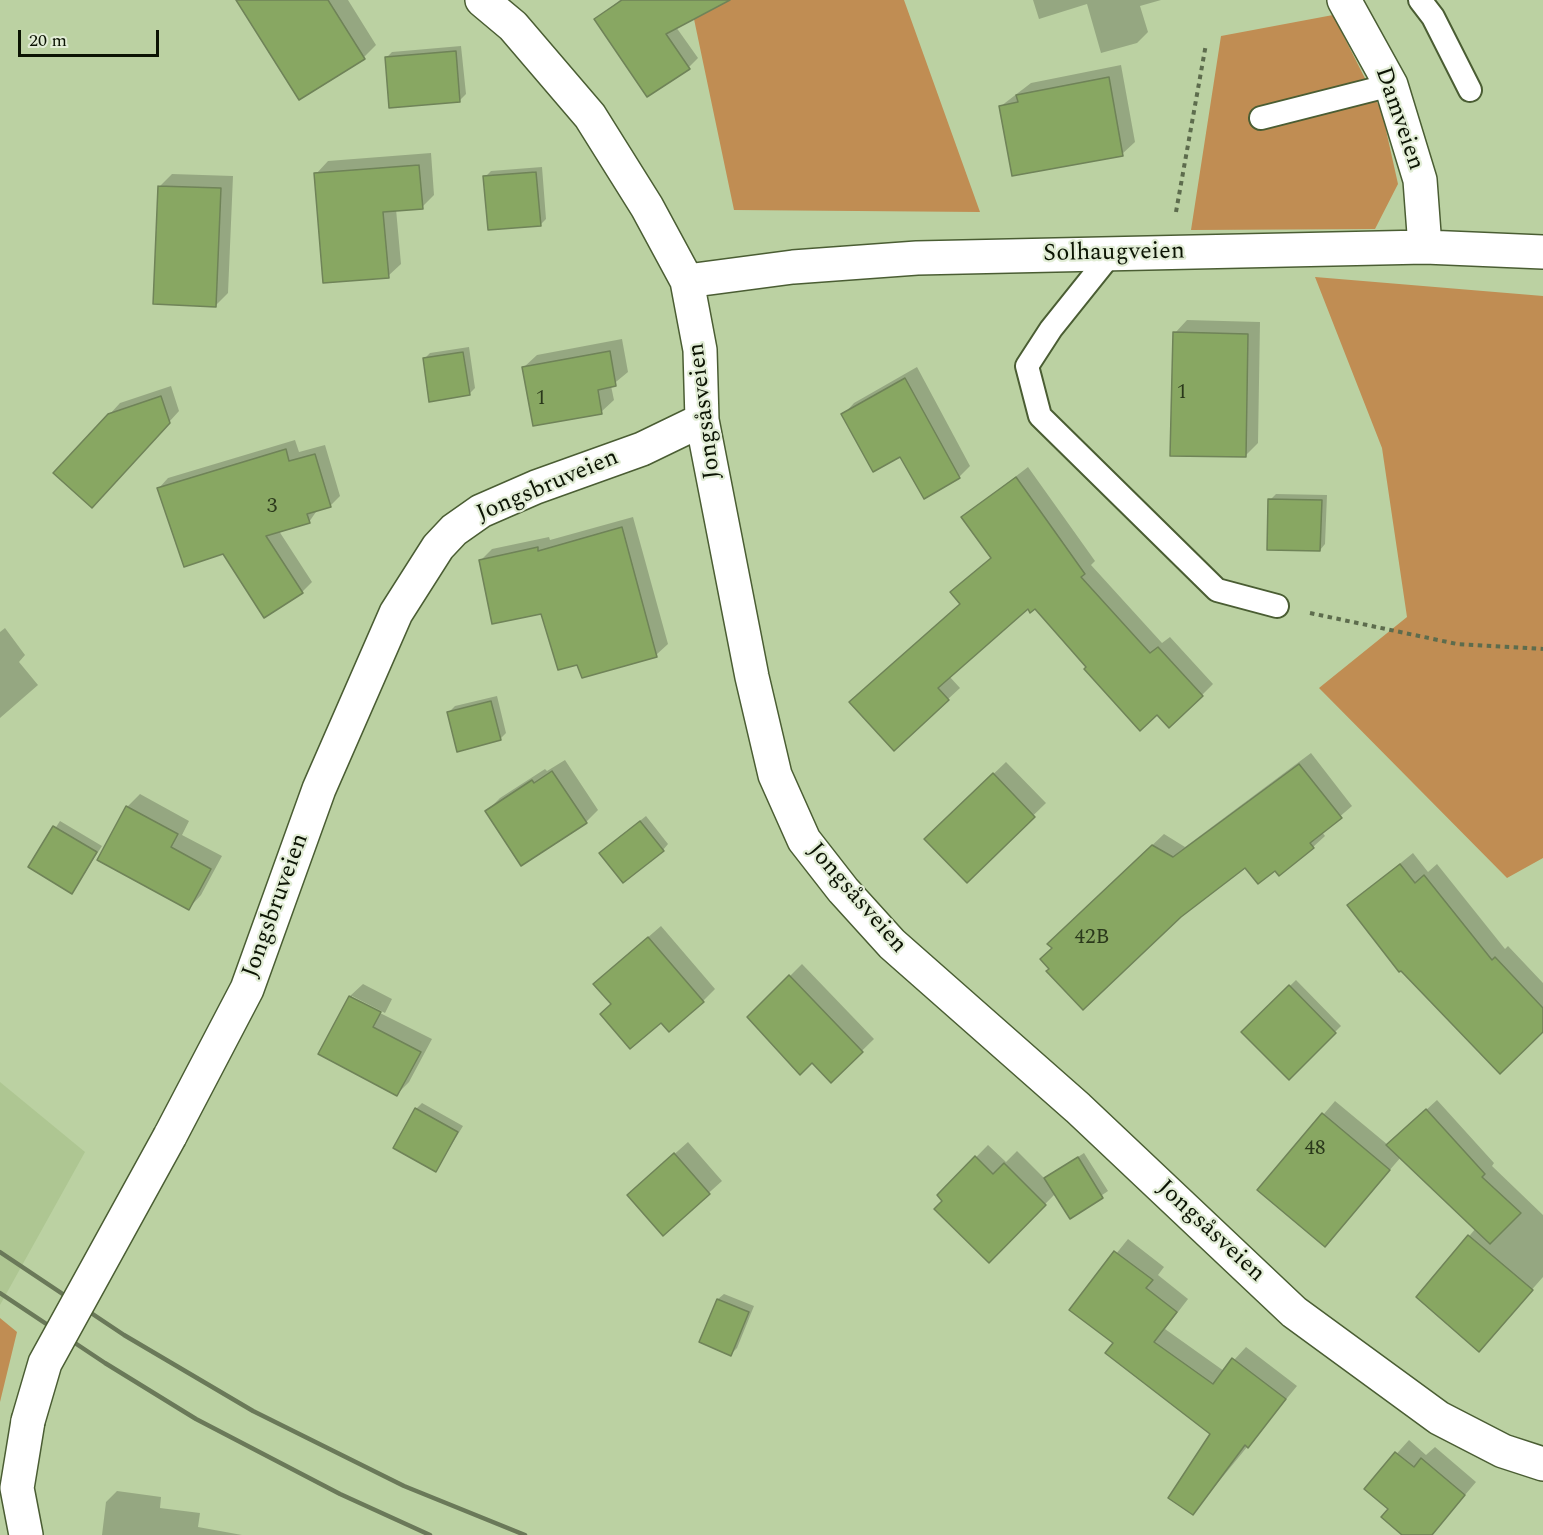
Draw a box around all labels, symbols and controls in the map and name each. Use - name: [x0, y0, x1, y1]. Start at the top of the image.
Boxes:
- scale bar: [21, 18, 162, 56]
- text: 20 m: [29, 27, 67, 54]
- street label: Damveien: [1367, 64, 1429, 174]
- street label: Solhaugveien: [1043, 238, 1185, 270]
- street label: Jongsåsveien: [683, 341, 729, 481]
- house number: 1: [1177, 381, 1187, 407]
- house number: 1: [536, 387, 546, 413]
- street label: Jongsbruveien: [473, 444, 623, 530]
- house number: 3: [267, 495, 277, 521]
- street label: Jongsbruveien: [238, 830, 316, 982]
- street label: Jongsåsveien: [800, 838, 912, 960]
- house number: 42B: [1075, 926, 1109, 952]
- house number: 48: [1305, 1137, 1325, 1163]
- street label: Jongsåsveien: [1150, 1175, 1270, 1289]

